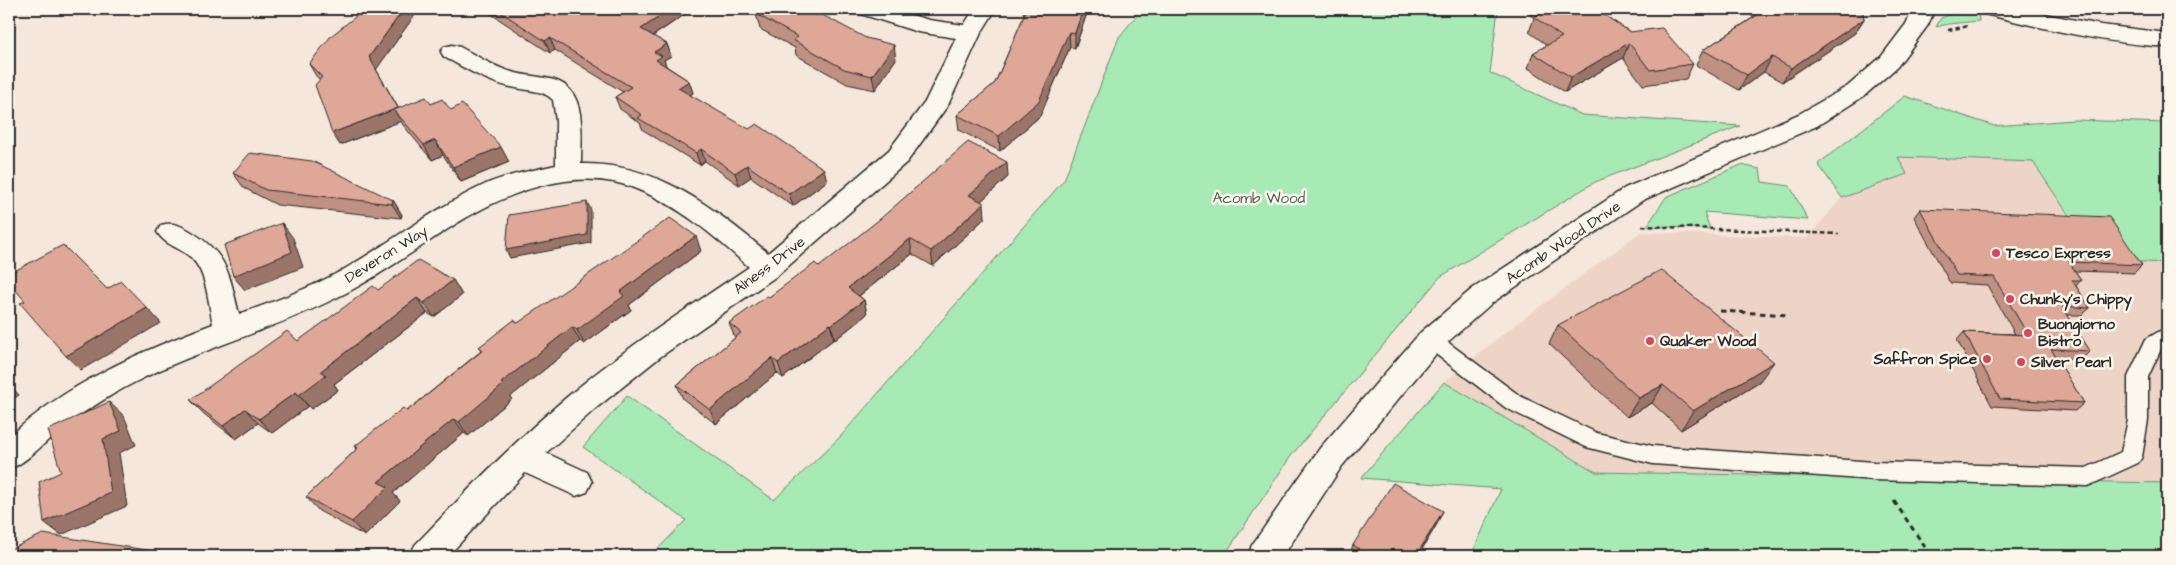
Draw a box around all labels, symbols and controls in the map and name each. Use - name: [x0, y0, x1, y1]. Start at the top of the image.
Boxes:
- park label: Acomb Wood: [1213, 188, 1305, 209]
- street label: Acomb Wood Drive: [1502, 196, 1625, 289]
- street label: Deveron Way: [341, 221, 432, 289]
- street label: Alness Drive: [729, 231, 809, 299]
- place label: Tesco Express: [2005, 243, 2111, 264]
- marker: Tesco Express: [1990, 247, 2002, 259]
- place label: Chunky's Chippy: [2020, 289, 2133, 311]
- marker: Chunky's Chippy: [2004, 293, 2016, 305]
- place label: Buongiorno Bistro: [2038, 314, 2115, 352]
- marker: Buongiorno Bistro: [2022, 327, 2034, 339]
- place label: Quaker Wood: [1660, 331, 1757, 352]
- marker: Quaker Wood: [1644, 335, 1656, 347]
- place label: Saffron Spice: [1873, 349, 1977, 370]
- place label: Silver Pearl: [2030, 352, 2112, 373]
- marker: Saffron Spice: [1981, 353, 1993, 365]
- marker: Silver Pearl: [2015, 356, 2027, 368]

